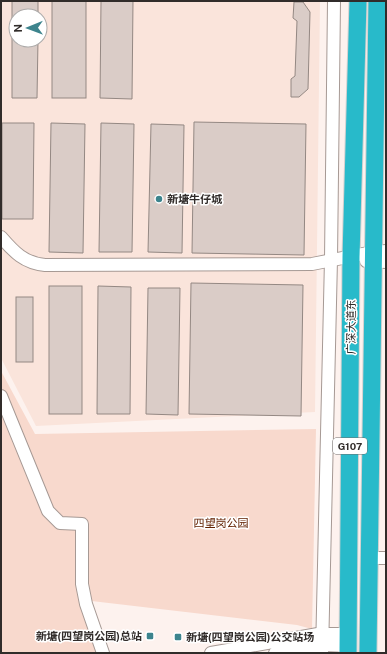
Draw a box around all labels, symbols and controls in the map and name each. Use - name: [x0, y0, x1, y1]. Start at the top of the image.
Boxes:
- north arrow: [8, 8, 48, 48]
- text: N: [12, 24, 24, 33]
- place label: 新塘牛仔城: [167, 193, 223, 205]
- marker: 新塘牛仔城: [154, 194, 164, 204]
- street label: 广深大道东: [345, 300, 357, 355]
- road number: G107: [333, 438, 367, 454]
- park label: 四望岗公园: [194, 517, 249, 529]
- place label: 新塘(四望岗公园)总站: [36, 630, 142, 642]
- marker: 新塘(四望岗公园)总站: [145, 631, 155, 641]
- place label: 新塘(四望岗公园)公交站场: [186, 631, 314, 643]
- marker: 新塘(四望岗公园)公交站场: [173, 632, 183, 642]

